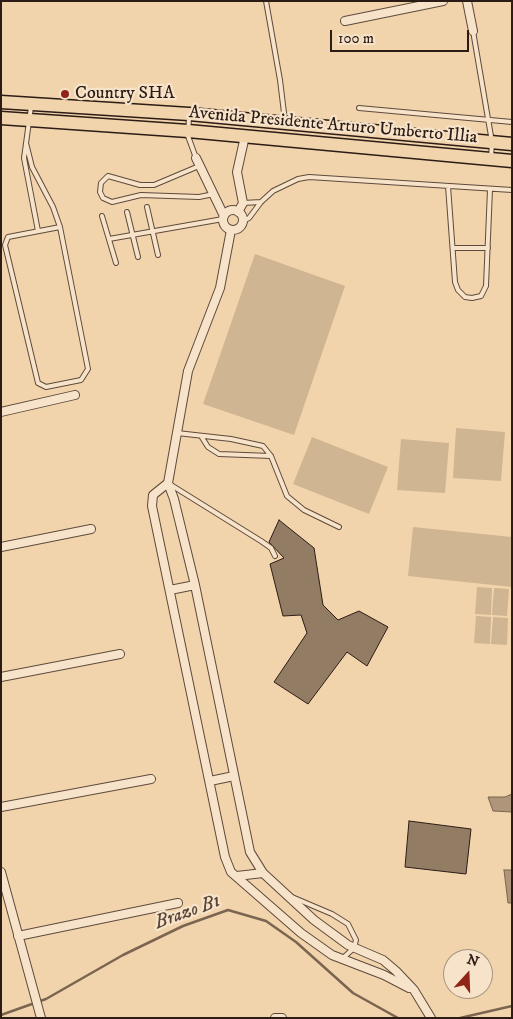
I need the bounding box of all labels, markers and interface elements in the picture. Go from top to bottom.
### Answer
scale bar [333,20,472,52]
text: 100 m [338,29,374,48]
place label: Country SHA [75,83,175,105]
marker: Country SHA [59,88,71,100]
street label: Avenida Presidente Arturo Umberto Illia [188,103,478,149]
water label: Brazo B1 [152,891,224,935]
north arrow [443,949,493,999]
text: N [464,950,481,971]

